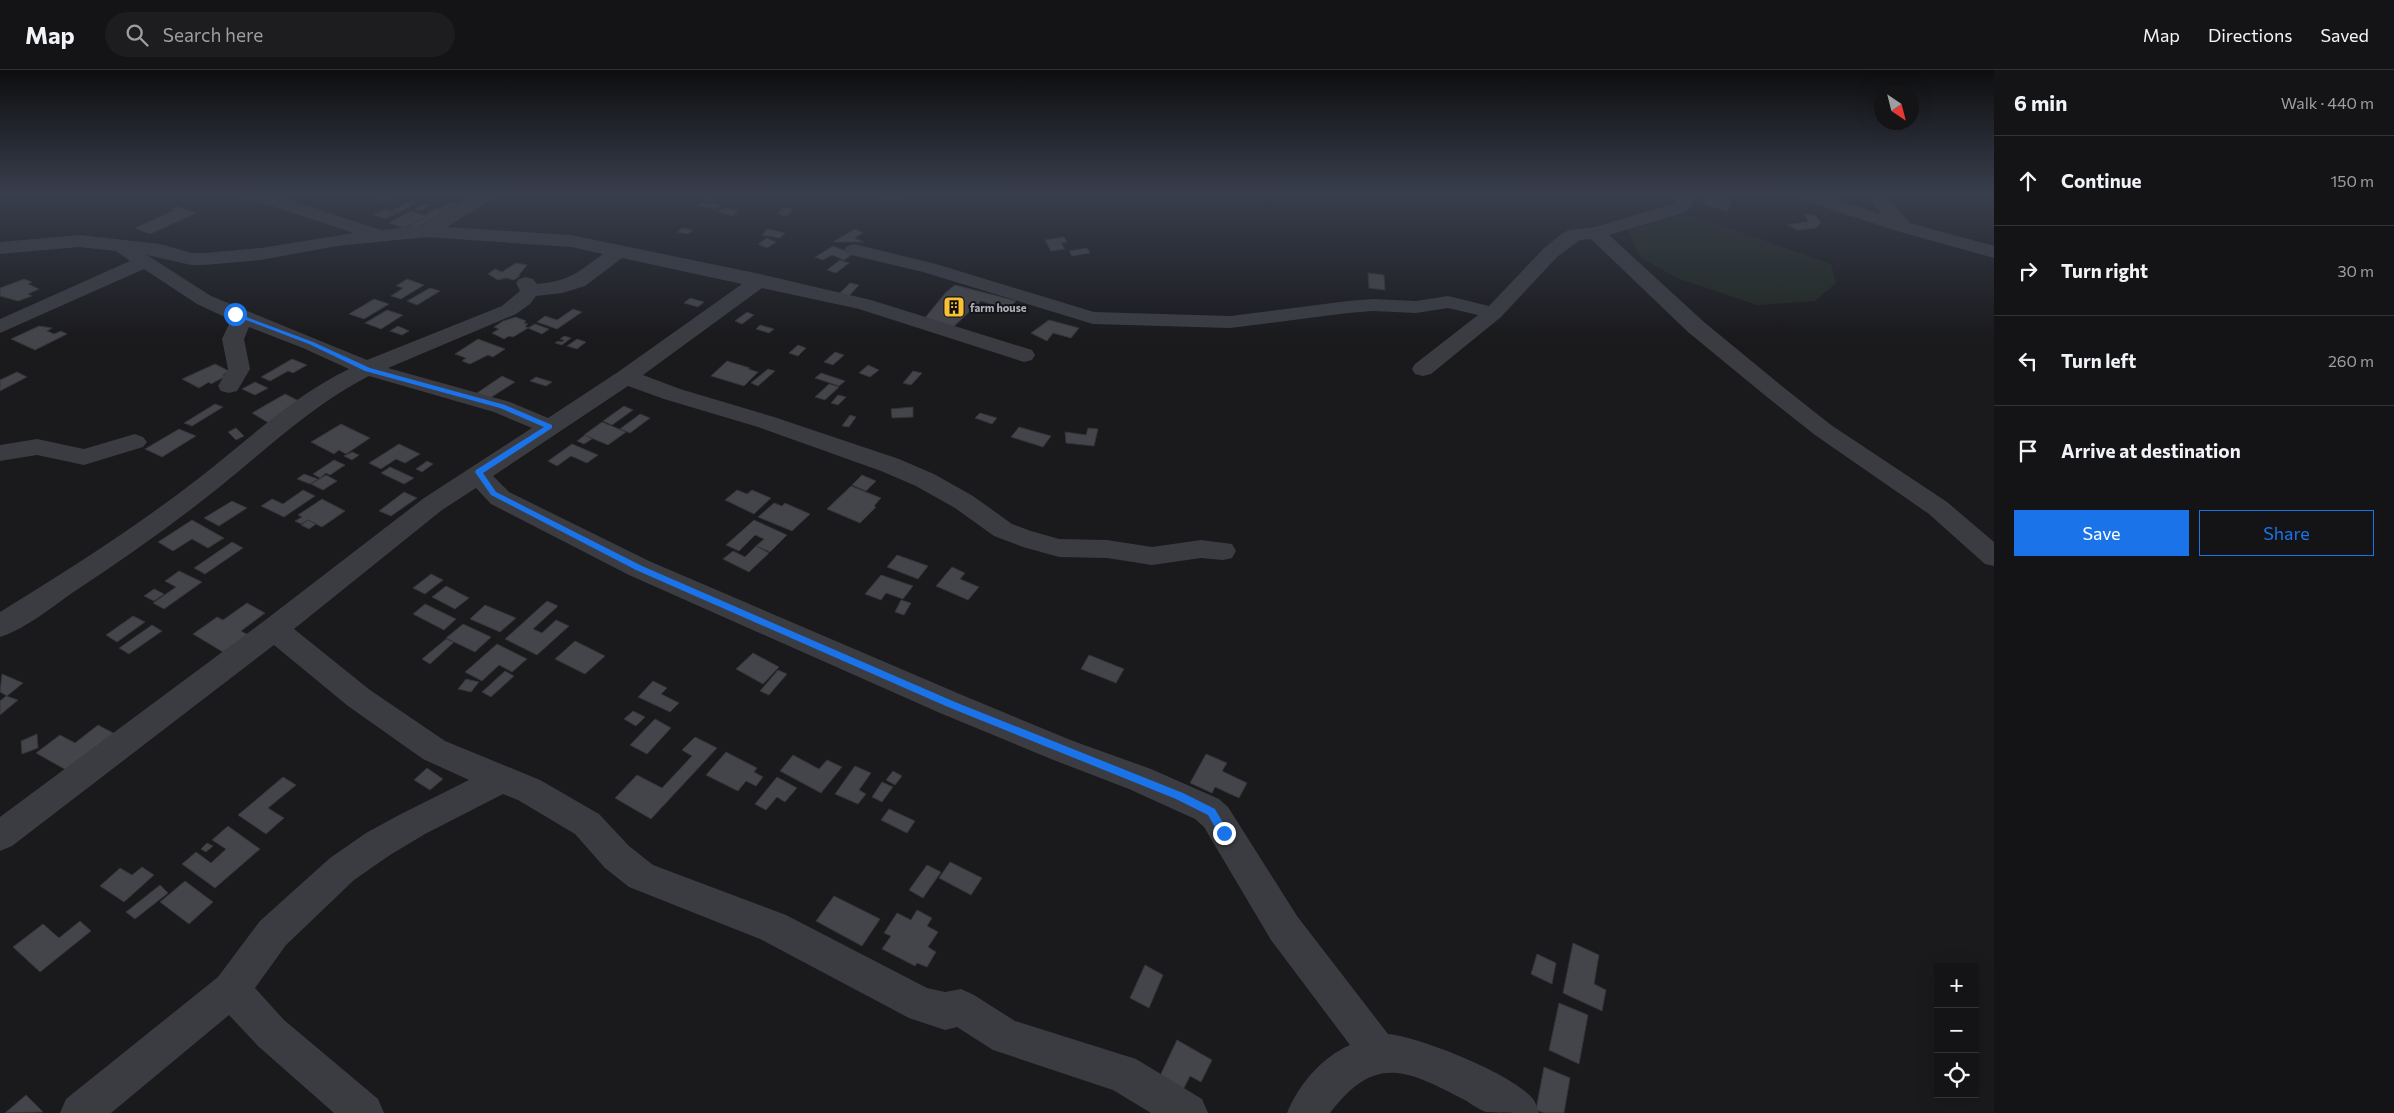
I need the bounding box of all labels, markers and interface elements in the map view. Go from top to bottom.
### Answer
search box [105,12,455,57]
text: Map [25,20,75,49]
icon: search [123,21,151,49]
text: Search here [163,23,263,46]
text: Map [2143,24,2180,46]
text: Directions [2208,24,2292,46]
text: Saved [2320,24,2369,46]
north arrow [1874,85,1919,130]
text: 6 min [2014,90,2067,115]
text: Walk · 440 m [2281,93,2374,112]
icon: ahead [2014,167,2042,195]
text: Continue [2061,169,2141,192]
text: 150 m [2331,171,2374,190]
icon: right [2014,257,2042,285]
text: Turn right [2061,259,2148,282]
text: 30 m [2337,261,2374,280]
building icon: farm house [942,295,966,319]
place label: farm house [970,301,1027,314]
route start [224,303,247,326]
icon: left [2014,347,2042,375]
text: Turn left [2061,349,2136,372]
text: 260 m [2328,351,2374,370]
icon: arrive [2014,437,2042,465]
text: Arrive at destination [2061,439,2241,462]
button: Save [2014,510,2189,556]
button: Share [2199,510,2374,556]
route end [1213,822,1236,845]
map controls [1934,963,1979,1098]
button: + [1934,963,1979,1008]
button: − [1934,1008,1979,1053]
button: locate [1934,1053,1979,1098]

